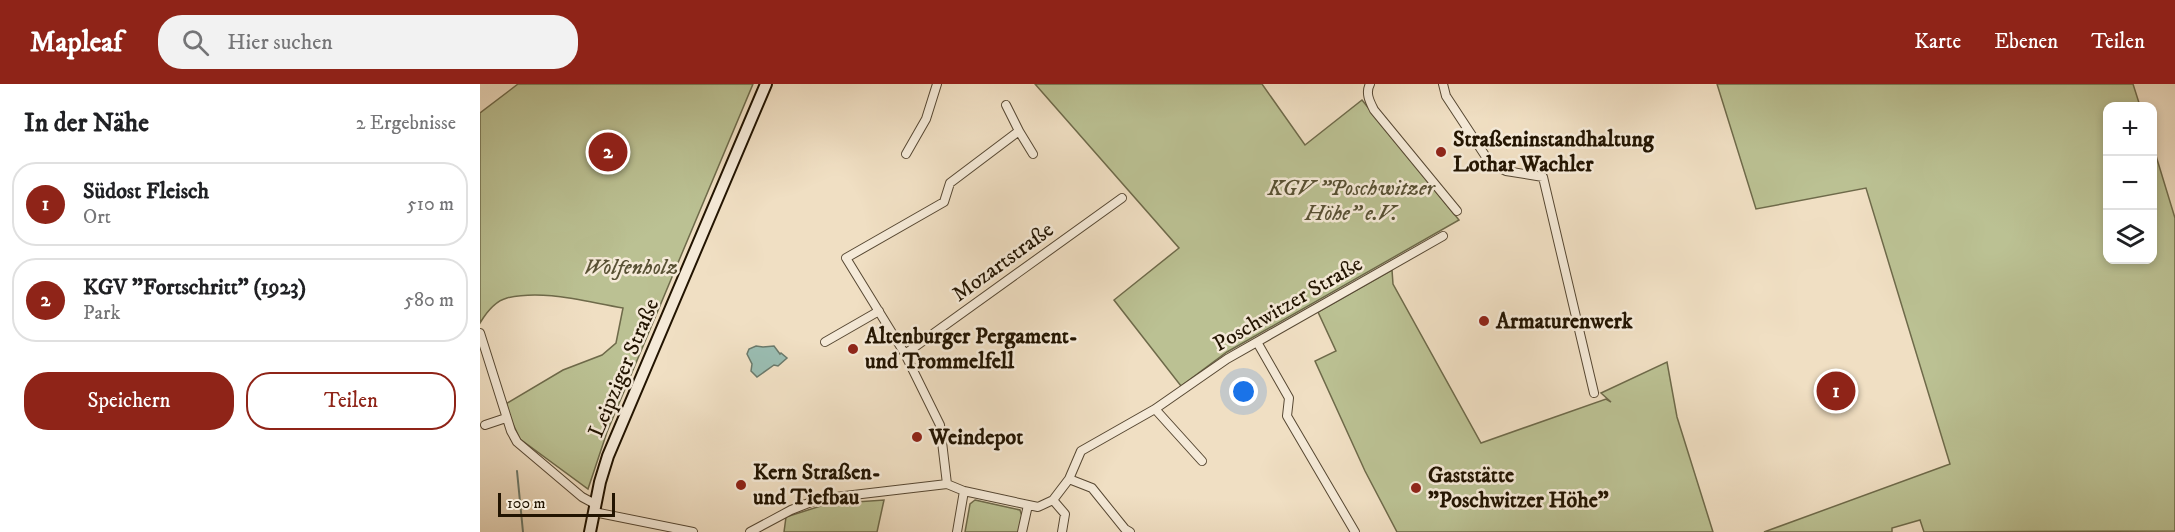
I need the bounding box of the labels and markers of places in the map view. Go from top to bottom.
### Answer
place label: Straßeninstandhaltung Lothar Wachler [1453,126,1655,178]
pin: 2 [588,130,628,174]
marker: Straßeninstandhaltung Lothar Wachler [1434,145,1448,159]
place label: Armaturenwerk [1495,308,1634,335]
marker: Armaturenwerk [1477,314,1491,328]
place label: Altenburger Pergament- und Trommelfell [864,323,1078,375]
marker: Altenburger Pergament- und Trommelfell [846,342,860,356]
pin: 1 [1816,368,1856,414]
place label: Weindepot [928,424,1023,451]
marker: Weindepot [910,430,924,444]
place label: Kern Straßen- und Tiefbau [753,459,881,511]
place label: Gaststätte "Poschwitzer Höhe" [1428,462,1609,514]
marker: Kern Straßen- und Tiefbau [734,478,748,492]
marker: Gaststätte "Poschwitzer Höhe" [1409,481,1423,495]

